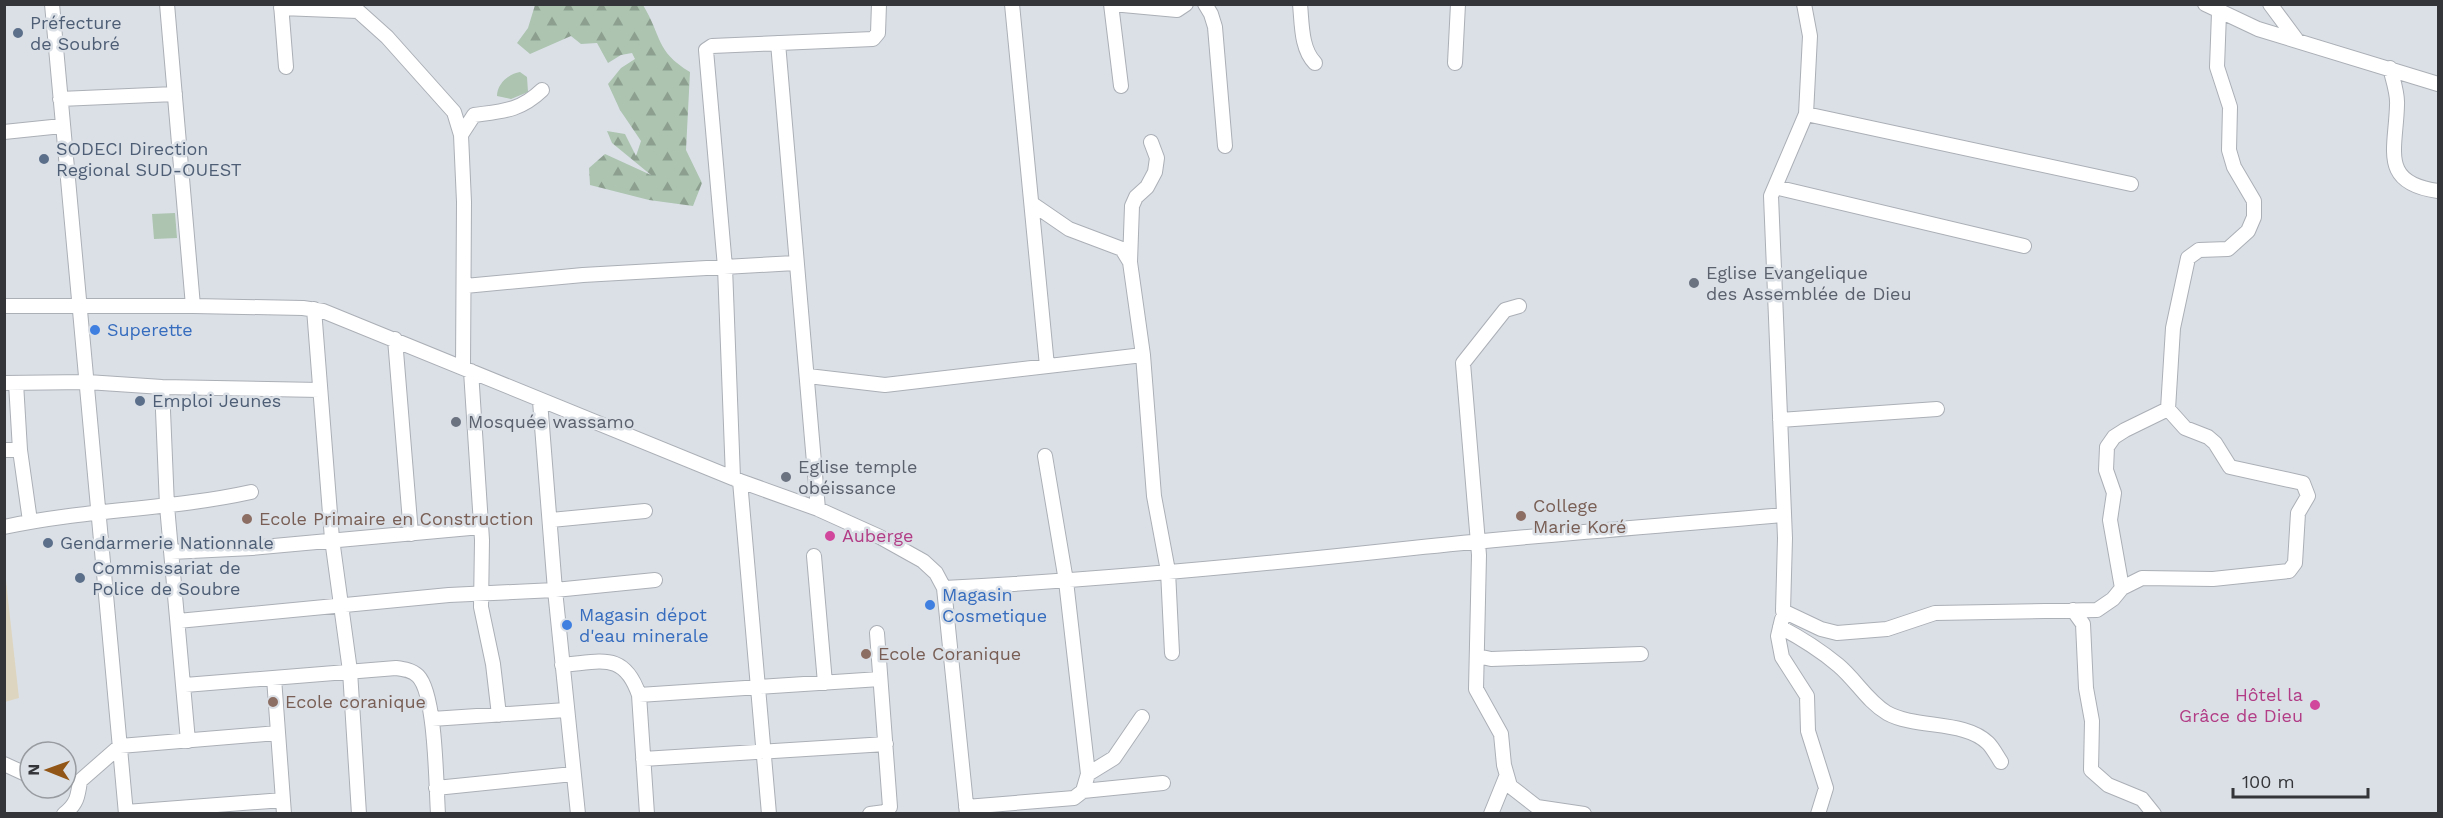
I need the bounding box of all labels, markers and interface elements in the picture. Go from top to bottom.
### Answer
place label: Préfecture de Soubré [30,12,122,54]
marker: Préfecture de Soubré [11,26,25,40]
place label: SODECI Direction Regional SUD-OUEST [56,138,242,180]
marker: SODECI Direction Regional SUD-OUEST [37,152,51,166]
place label: Eglise Evangelique des Assemblée de Dieu [1706,262,1912,304]
marker: Eglise Evangelique des Assemblée de Dieu [1687,276,1701,290]
place label: Superette [107,319,193,340]
marker: Superette [88,323,102,337]
place label: Emploi Jeunes [152,390,281,411]
marker: Emploi Jeunes [133,394,147,408]
place label: Mosquée wassamo [468,411,635,432]
marker: Mosquée wassamo [449,415,463,429]
place label: Eglise temple obéissance [798,456,917,498]
marker: Eglise temple obéissance [779,470,793,484]
place label: College Marie Koré [1533,495,1626,537]
place label: Ecole Primaire en Construction [259,508,534,529]
marker: College Marie Koré [1514,509,1528,523]
marker: Ecole Primaire en Construction [240,512,254,526]
place label: Auberge [842,525,913,546]
marker: Auberge [823,529,837,543]
place label: Gendarmerie Nationnale [60,532,274,553]
marker: Gendarmerie Nationnale [41,536,55,550]
place label: Commissariat de Police de Soubre [92,557,241,599]
marker: Commissariat de Police de Soubre [73,571,87,585]
place label: Magasin Cosmetique [942,584,1047,626]
marker: Magasin Cosmetique [923,598,937,612]
place label: Magasin dépot d'eau minerale [579,604,709,646]
marker: Magasin dépot d'eau minerale [560,618,574,632]
place label: Ecole Coranique [878,643,1021,664]
marker: Ecole Coranique [859,647,873,661]
place label: Hôtel la Grâce de Dieu [2179,684,2303,726]
place label: Ecole coranique [285,691,426,712]
marker: Ecole coranique [266,695,280,709]
marker: Hôtel la Grâce de Dieu [2308,698,2322,712]
north arrow [18,740,78,800]
scale bar [2233,761,2368,799]
text: N [24,764,43,776]
text: 100 m [2242,771,2295,792]

